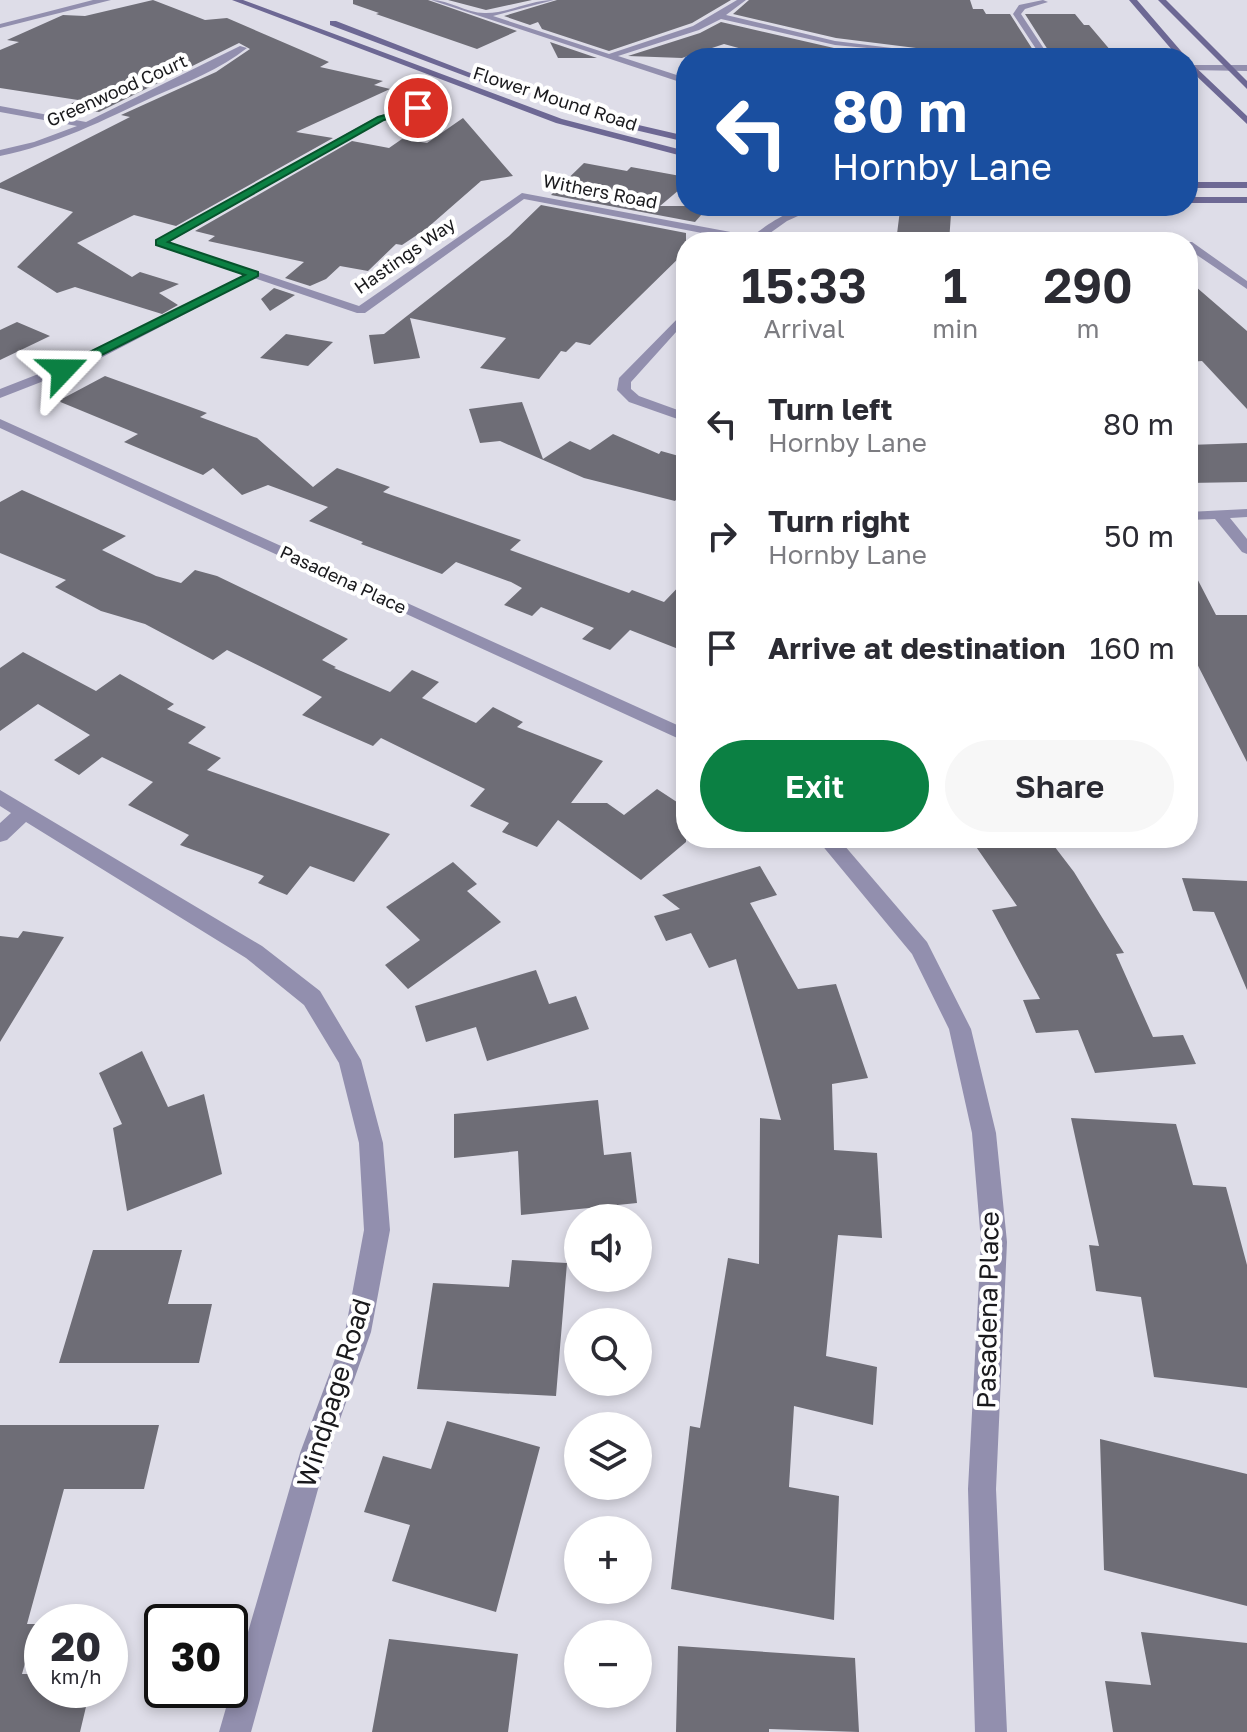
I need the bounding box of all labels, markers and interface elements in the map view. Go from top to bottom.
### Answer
street label: Greenwood Court [43,49,190,131]
street label: Flower Mound Road [471,61,640,135]
pin [384,74,452,142]
text: 80 m [832,77,967,144]
icon: left [700,80,804,184]
icon: arrive [396,86,440,130]
text: Hornby Lane [832,145,1052,188]
street label: Withers Road [541,169,659,213]
street label: Hastings Way [350,212,459,298]
text: 15:33 [741,256,867,314]
text: 1 [943,256,967,314]
text: 290 [1043,256,1133,314]
text: Arrival [763,313,845,344]
text: min [932,313,978,344]
text: m [1077,313,1100,344]
position arrow [21,328,105,412]
text: Turn left [768,391,893,427]
icon: left [700,402,744,446]
text: 80 m [1103,406,1174,442]
text: Hornby Lane [768,427,927,458]
text: Turn right [768,503,910,539]
icon: right [700,514,744,558]
text: 50 m [1104,518,1174,554]
text: Hornby Lane [768,539,927,570]
street label: Pasadena Place [277,540,410,618]
icon: arrive [700,626,744,670]
text: Arrive at destination [768,630,1065,666]
text: 160 m [1089,630,1175,666]
button: Exit [700,740,929,832]
button: Share [945,740,1174,832]
map controls [564,1204,652,1708]
button: sound [564,1204,652,1292]
street label: Pasadena Place [970,1211,1005,1409]
street label: Windpage Road [290,1295,377,1491]
button: search [564,1308,652,1396]
button: layers [564,1412,652,1500]
button: + [564,1516,652,1604]
speed limit sign: 30 [144,1604,248,1708]
button: − [564,1620,652,1708]
text: 20 [51,1622,101,1670]
text: km/h [51,1664,101,1688]

